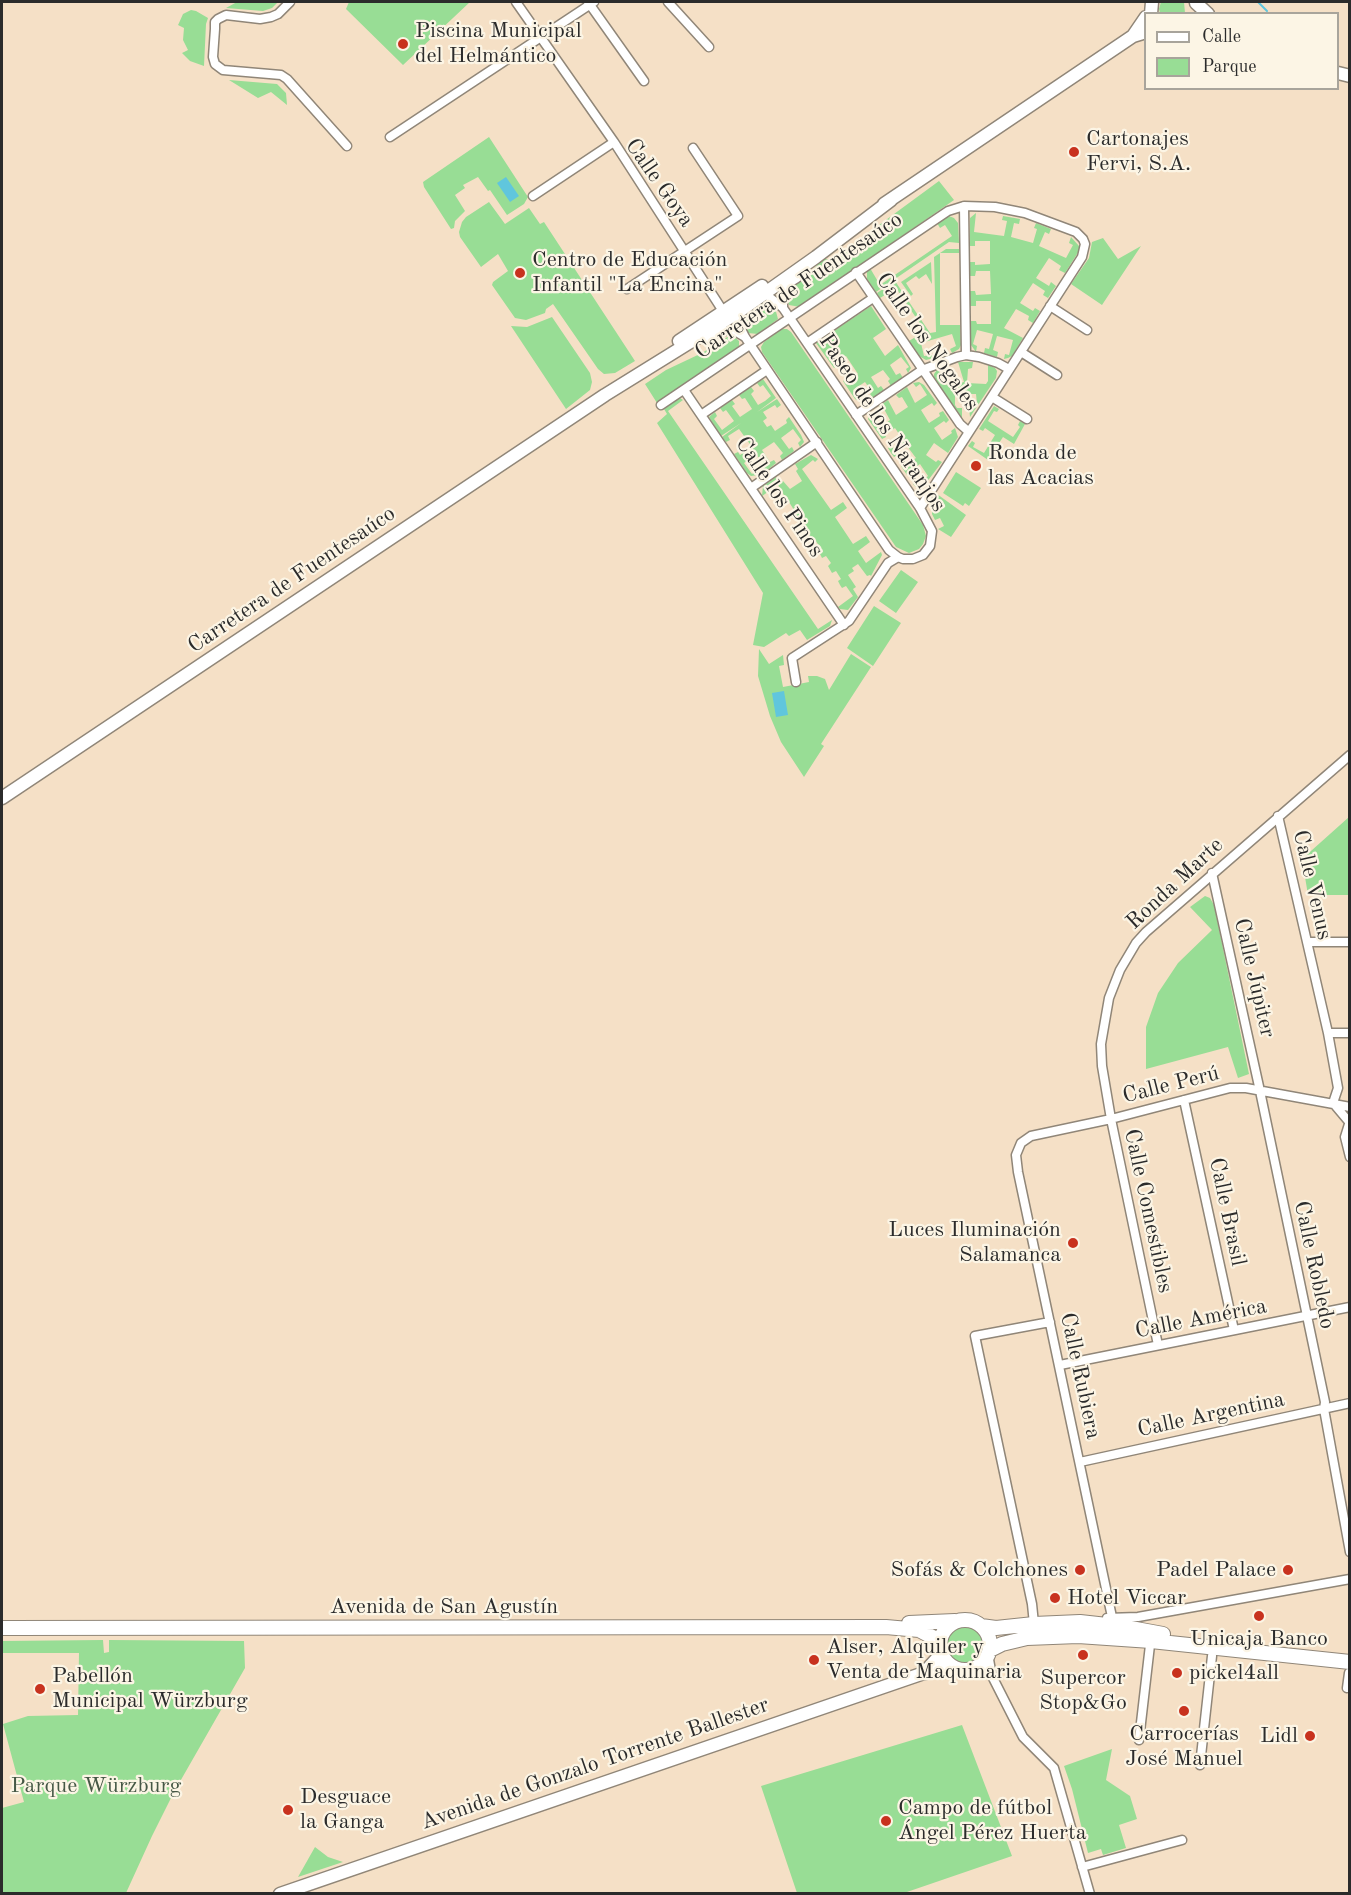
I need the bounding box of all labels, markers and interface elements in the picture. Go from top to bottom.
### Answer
legend [1144,12,1339,90]
place label: Piscina Municipal del Helmántico [415,18,582,70]
text: Calle [1202,28,1241,46]
marker: Piscina Municipal del Helmántico [396,37,410,51]
text: Parque [1202,58,1257,76]
place label: Cartonajes Fervi, S.A. [1086,126,1191,178]
street label: Calle Goya [619,134,699,232]
marker: Cartonajes Fervi, S.A. [1067,145,1081,159]
street label: Carretera de Fuentesaúco [690,207,908,365]
place label: Centro de Educación Infantil "La Encina" [532,247,727,298]
marker: Centro de Educación Infantil "La Encina" [513,266,527,280]
street label: Calle los Nogales [870,268,984,416]
street label: Paseo de los Naranjos [813,329,951,517]
street label: Calle los Pinos [729,432,829,562]
place label: Ronda de las Acacias [988,440,1094,492]
marker: Ronda de las Acacias [969,459,983,473]
street label: Carretera de Fuentesaúco [183,501,401,659]
street label: Calle Venus [1287,827,1337,943]
street label: Ronda Marte [1121,832,1229,936]
street label: Calle Júpiter [1227,916,1281,1040]
street label: Calle Perú [1120,1060,1222,1110]
street label: Calle Comestibles [1118,1127,1178,1295]
street label: Calle Brasil [1203,1155,1251,1269]
street label: Calle Robledo [1288,1199,1340,1331]
place label: Luces Iluminación Salamanca [888,1217,1061,1268]
marker: Luces Iluminación Salamanca [1066,1236,1080,1250]
street label: Calle América [1133,1293,1269,1345]
street label: Calle Rubiera [1054,1310,1106,1442]
street label: Calle Argentina [1135,1387,1287,1443]
place label: Sofás & Colchones [891,1557,1068,1583]
place label: Padel Palace [1156,1557,1276,1583]
marker: Sofás & Colchones [1073,1563,1087,1577]
marker: Padel Palace [1281,1563,1295,1577]
place label: Hotel Viccar [1067,1585,1186,1611]
marker: Hotel Viccar [1048,1591,1062,1605]
street label: Avenida de San Agustín [330,1594,558,1620]
marker: Unicaja Banco [1252,1609,1266,1623]
place label: Unicaja Banco [1190,1626,1328,1652]
place label: Alser, Alquiler y Venta de Maquinaria [826,1634,1022,1686]
marker: Supercor Stop&Go [1076,1648,1090,1662]
marker: Alser, Alquiler y Venta de Maquinaria [807,1653,821,1667]
place label: pickel4all [1189,1660,1279,1686]
place label: Pabellón Municipal Würzburg [52,1663,248,1714]
place label: Supercor Stop&Go [1039,1665,1127,1717]
marker: pickel4all [1170,1666,1184,1680]
marker: Pabellón Municipal Würzburg [33,1682,47,1696]
street label: Avenida de Gonzalo Torrente Ballester [418,1692,772,1836]
marker: Carrocerías José Manuel [1177,1704,1191,1718]
place label: Carrocerías José Manuel [1125,1721,1243,1772]
place label: Lidl [1260,1723,1298,1749]
marker: Lidl [1303,1729,1317,1743]
park label: Parque Würzburg [11,1773,181,1799]
place label: Desguace la Ganga [300,1784,391,1836]
place label: Campo de fútbol Ángel Pérez Huerta [898,1795,1086,1846]
marker: Desguace la Ganga [281,1803,295,1817]
marker: Campo de fútbol Ángel Pérez Huerta [879,1814,893,1828]

